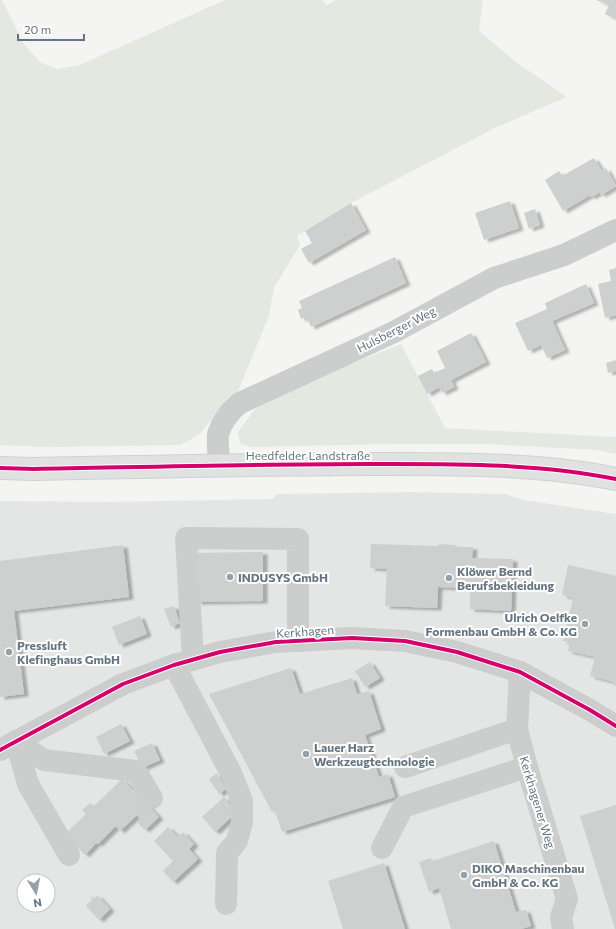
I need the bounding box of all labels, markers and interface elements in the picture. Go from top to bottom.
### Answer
scale bar [18,16,84,42]
text: 20 m [24,22,51,36]
street label: Hulsberger Weg [354,303,438,355]
street label: Heedfelder Landstraße [246,448,370,462]
place label: Klöwer Bernd Berufsbekleidung [457,564,555,592]
place label: INDUSYS GmbH [238,570,328,584]
marker: INDUSYS GmbH [225,572,235,582]
marker: Klöwer Bernd Berufsbekleidung [444,573,454,583]
place label: Ulrich Oelfke Formenbau GmbH & Co. KG [425,610,577,638]
marker: Ulrich Oelfke Formenbau GmbH & Co. KG [580,619,590,629]
street label: Kerkhagen [276,622,334,640]
place label: Pressluft Klefinghaus GmbH [17,638,120,666]
marker: Pressluft Klefinghaus GmbH [4,647,14,657]
place label: Lauer Harz Werkzeugtechnologie [314,740,435,768]
marker: Lauer Harz Werkzeugtechnologie [301,749,311,759]
street label: Kerkhagener Weg [517,754,559,850]
place label: DIKO Maschinenbau GmbH & Co. KG [472,861,585,889]
marker: DIKO Maschinenbau GmbH & Co. KG [459,870,469,880]
north arrow [16,873,56,913]
text: N [33,896,43,910]

